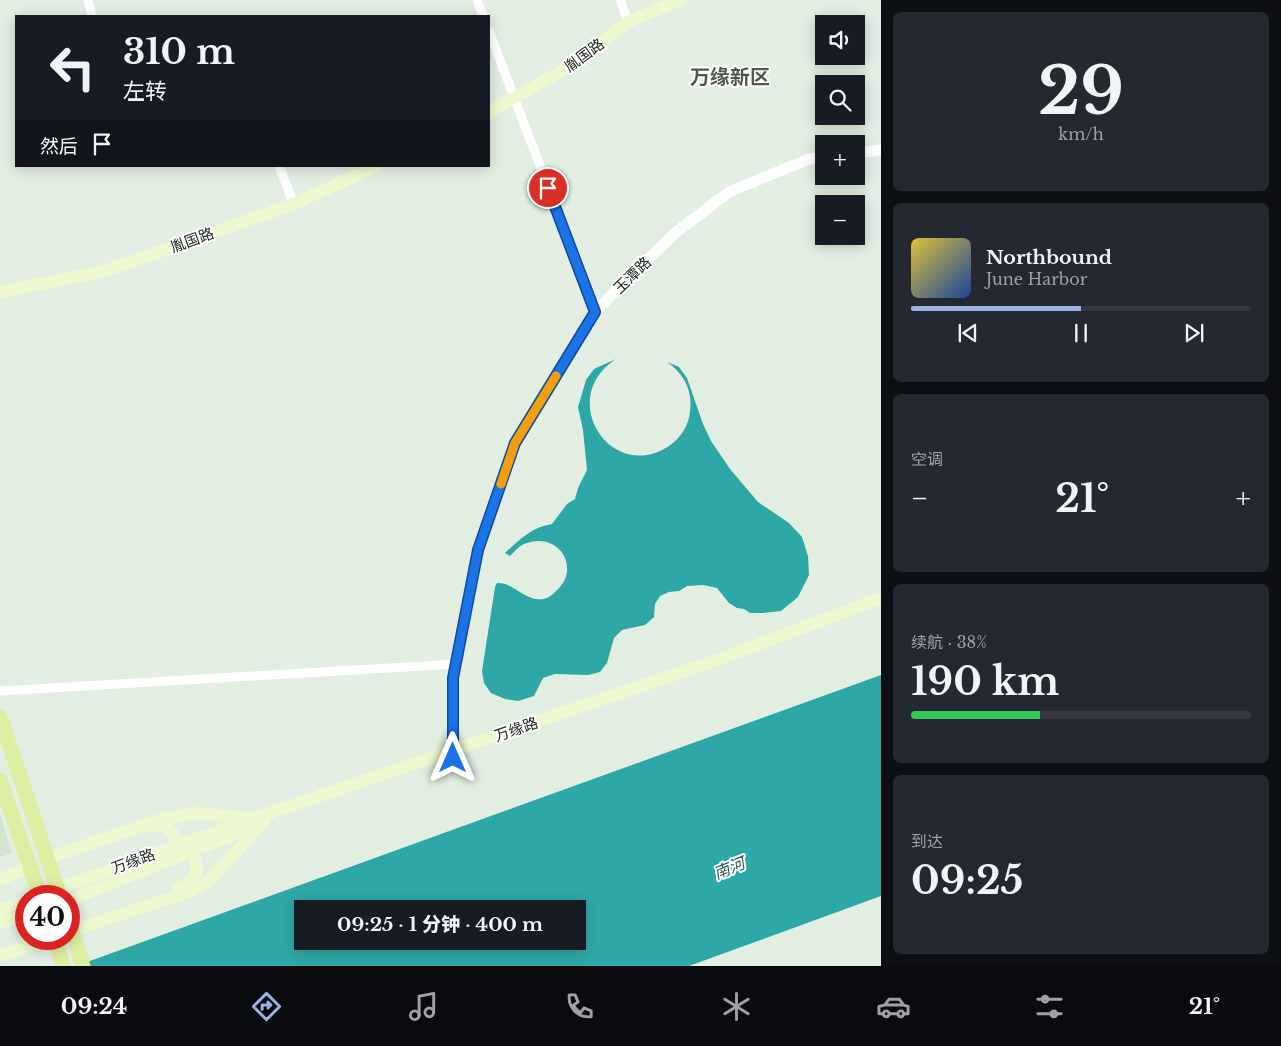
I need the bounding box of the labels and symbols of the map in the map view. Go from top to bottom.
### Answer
street label: 胤国路 [560,34,608,76]
district label: 万缘新区 [690,65,770,89]
pin [527,167,569,209]
street label: 胤国路 [168,223,216,257]
street label: 玉潭路 [609,253,655,297]
street label: 万缘路 [492,713,540,745]
position arrow [426,731,478,783]
street label: 万缘路 [109,844,157,878]
water label: 南河 [710,852,750,883]
speed limit sign: 40 [15,885,80,950]

